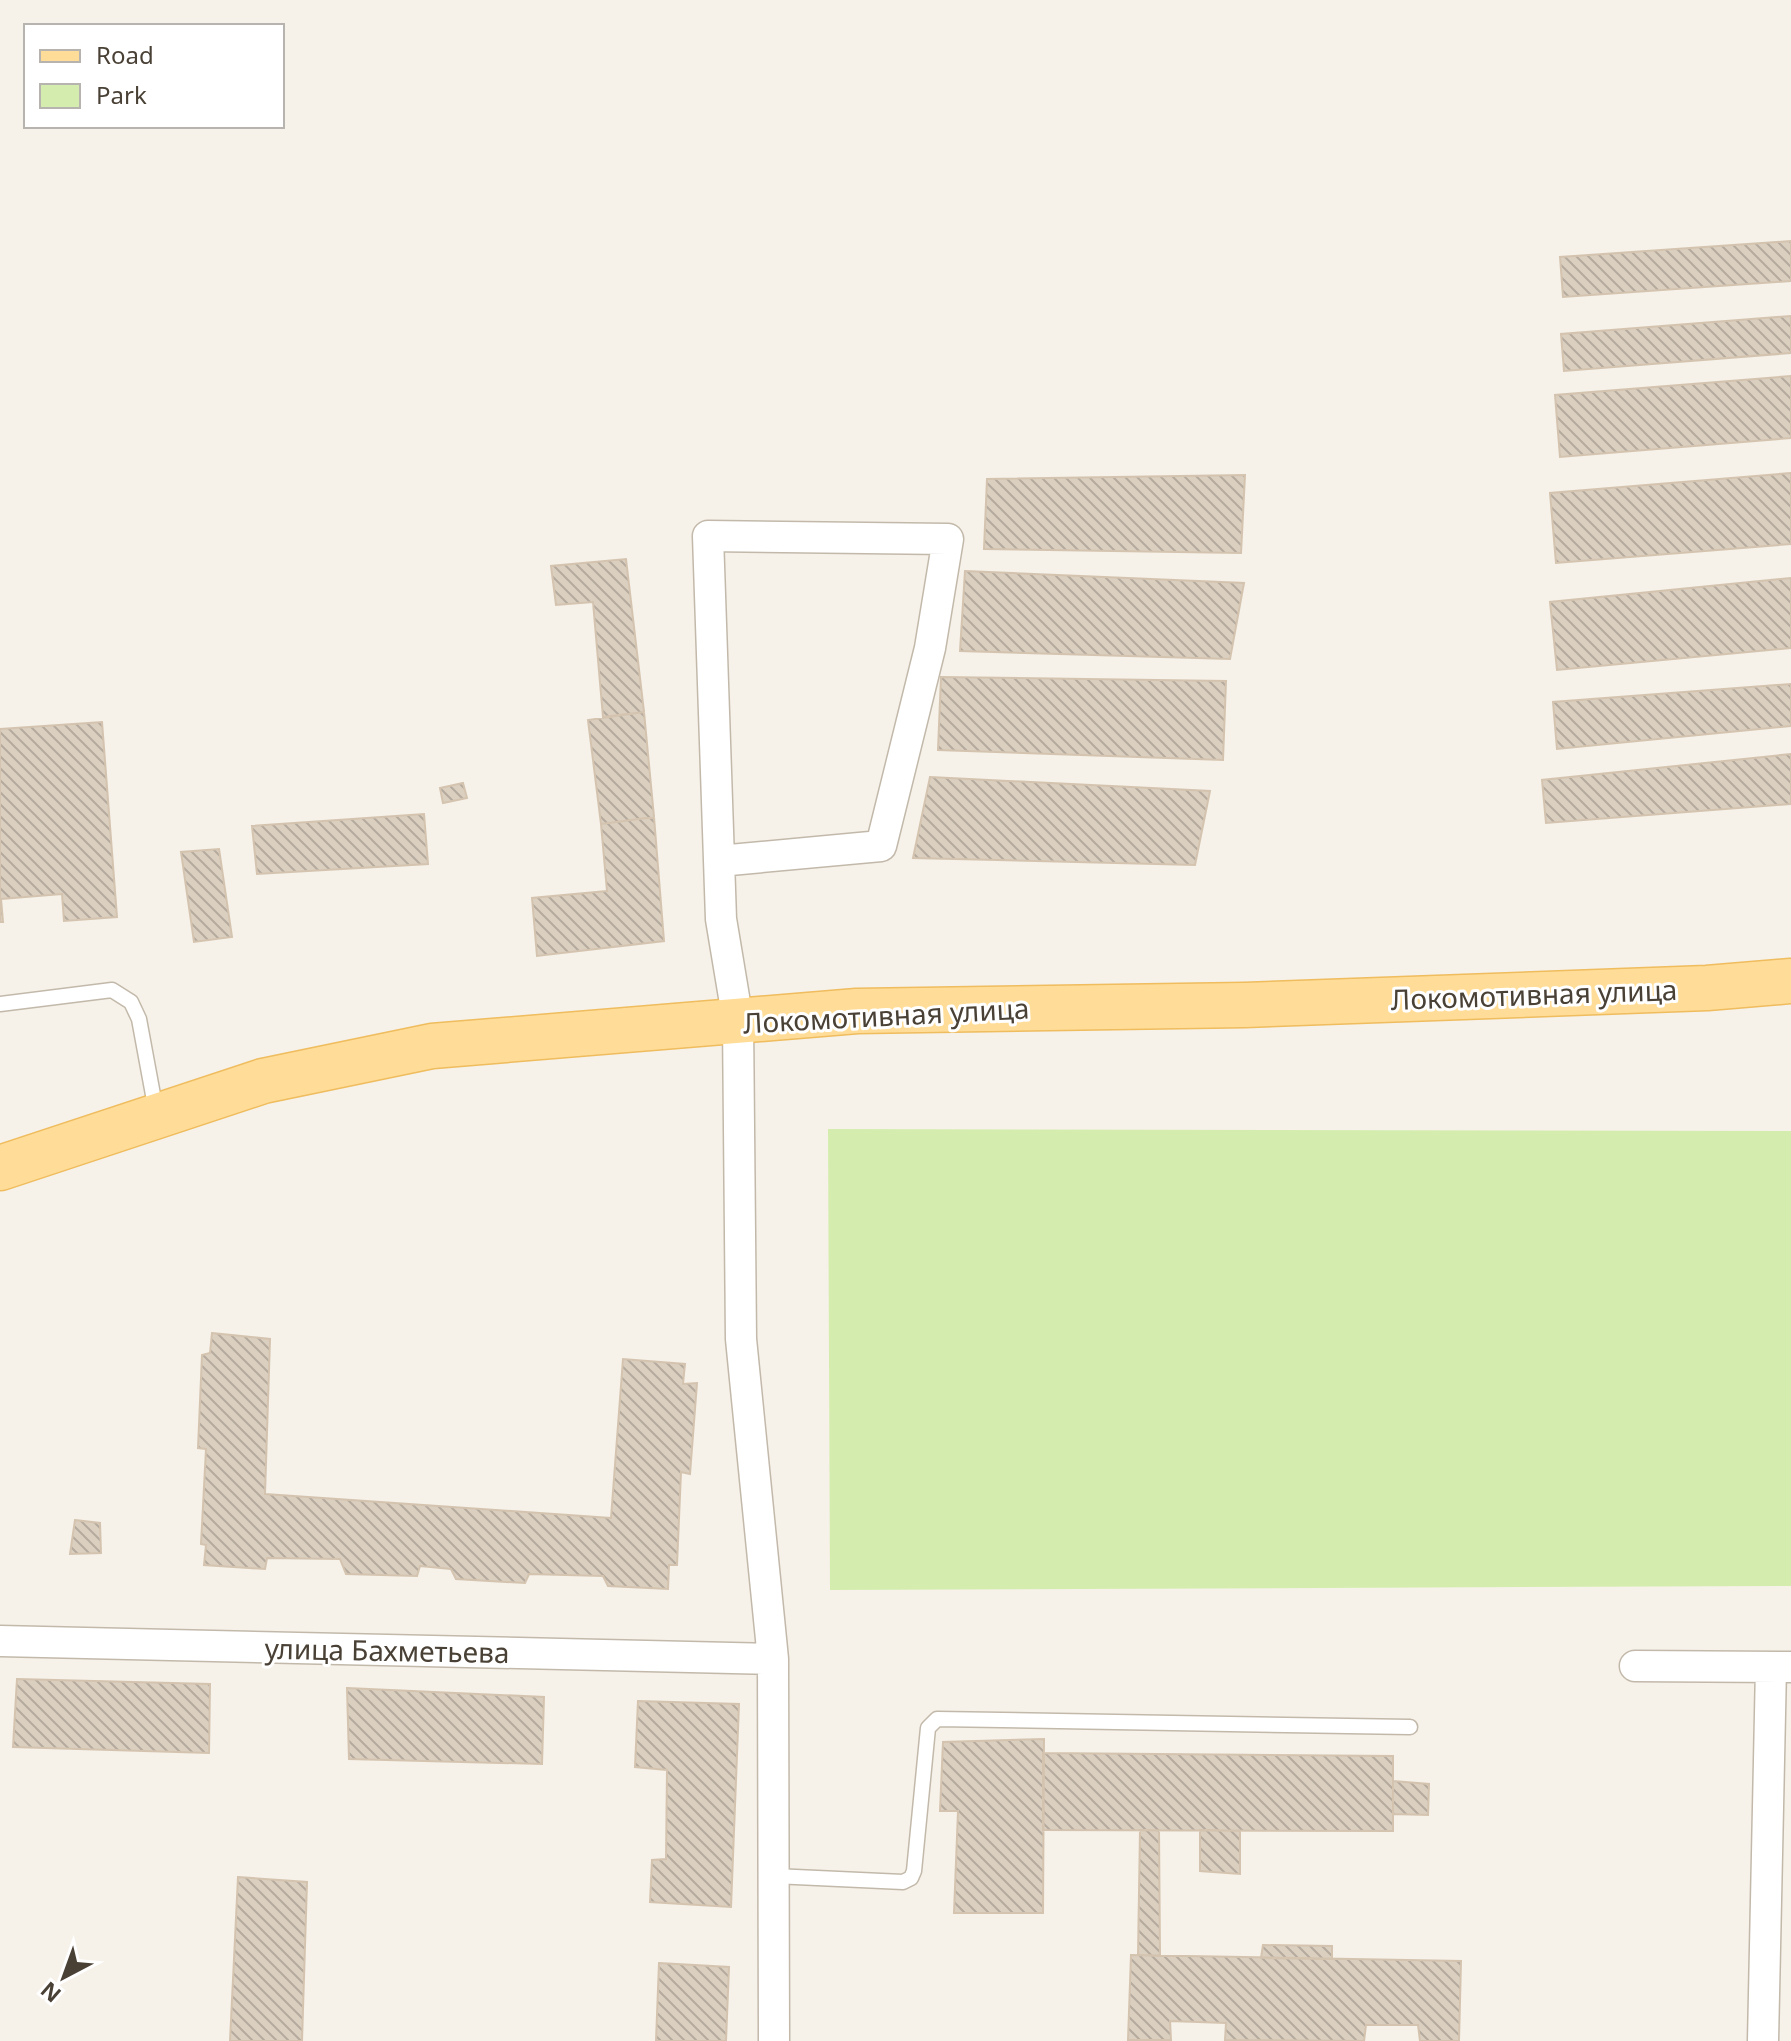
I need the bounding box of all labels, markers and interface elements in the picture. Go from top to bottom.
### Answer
legend [24,24,284,128]
text: Road [96,38,154,71]
text: Park [96,78,147,111]
street label: Локомотивная улица [1390,970,1678,1018]
street label: Локомотивная улица [742,989,1030,1041]
street label: улица Бахметьева [264,1629,510,1671]
north arrow [24,1937,104,2017]
text: N [34,1976,67,2010]

